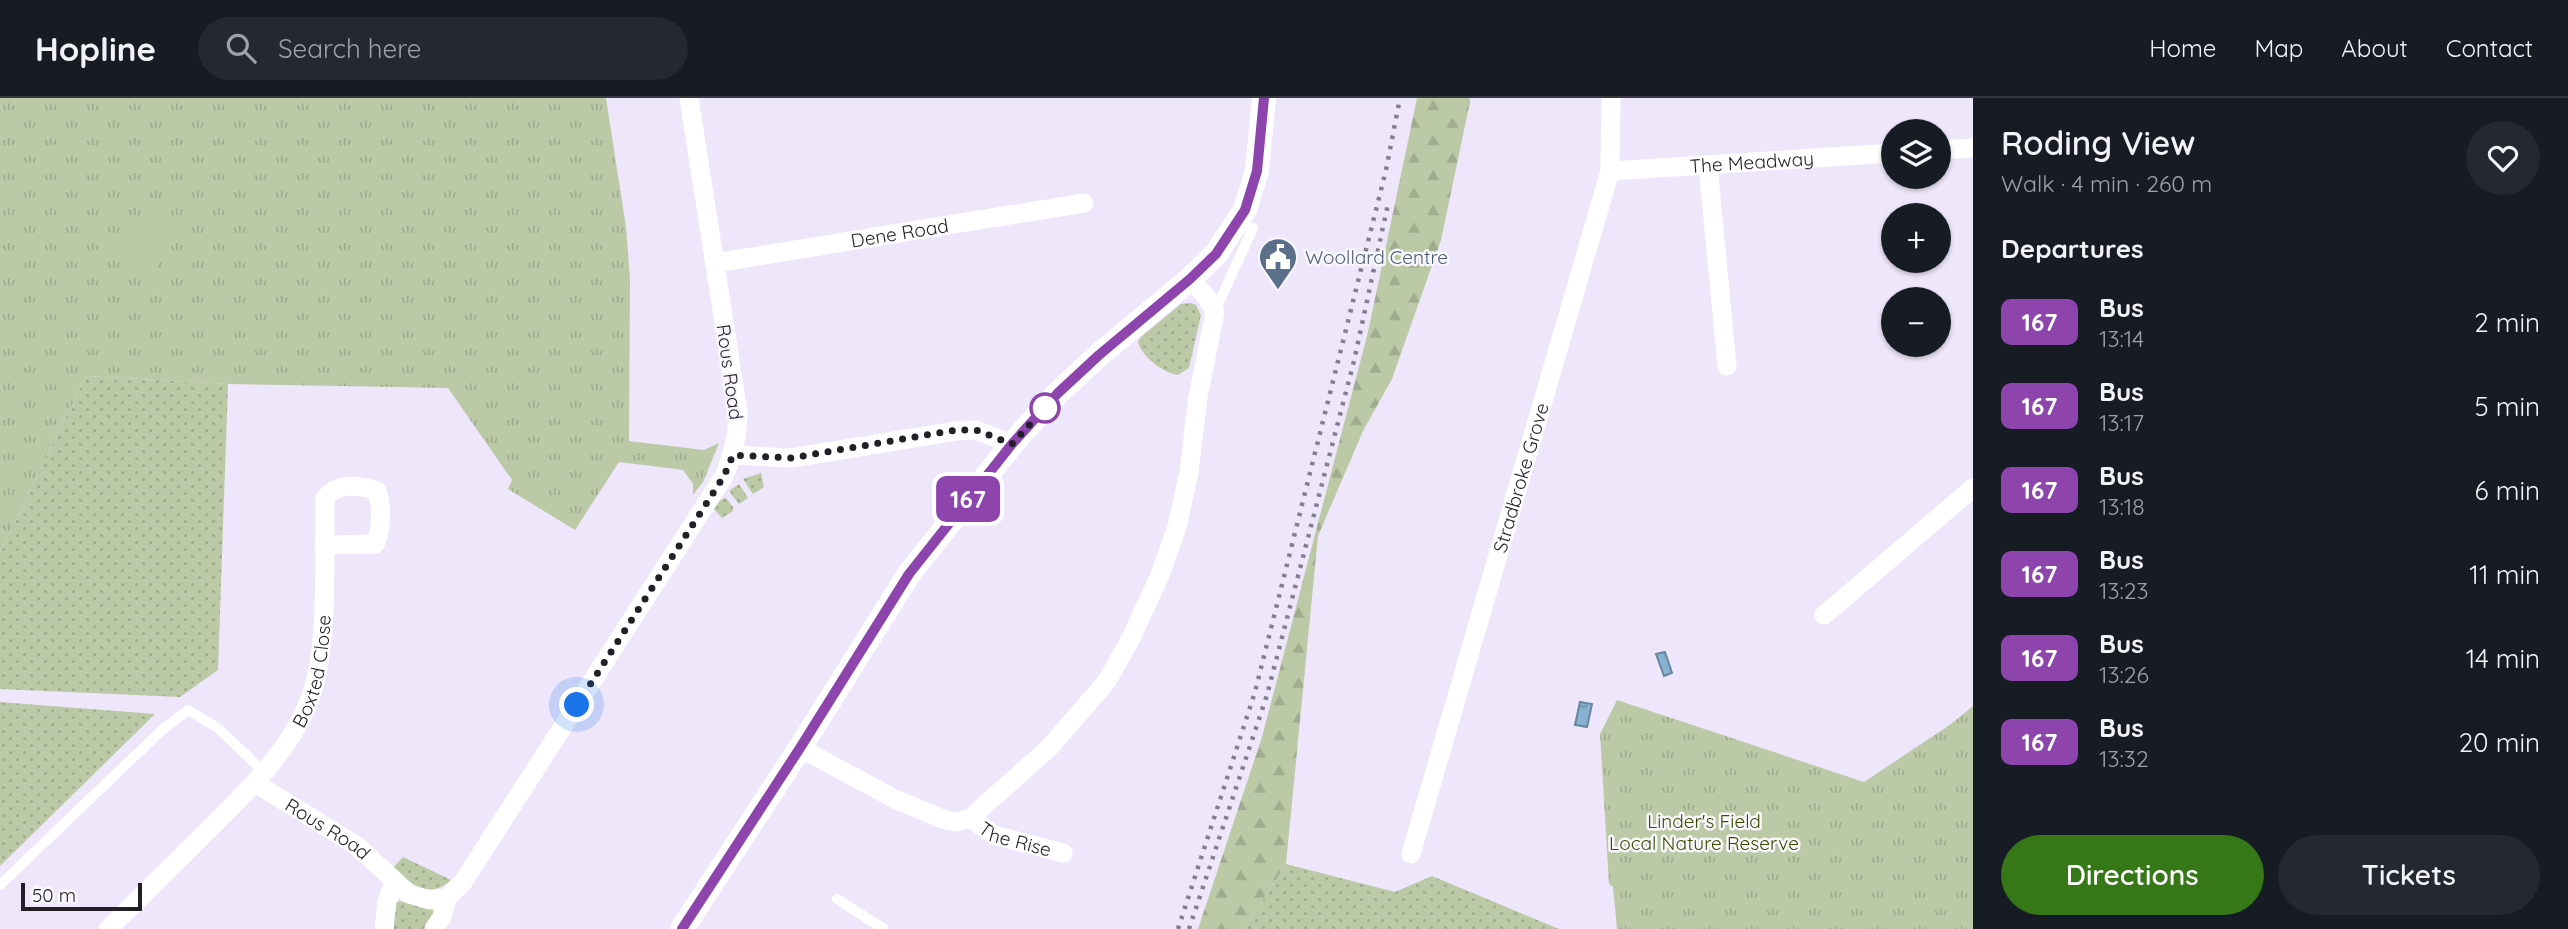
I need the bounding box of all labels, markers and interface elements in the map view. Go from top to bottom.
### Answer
search box [198,17,688,80]
text: Hopline [35,28,156,69]
icon: search [222,29,260,67]
text: Search here [278,32,421,65]
text: Home [2149,33,2216,63]
text: Map [2254,33,2303,63]
text: About [2341,33,2408,63]
text: Contact [2446,33,2533,63]
map controls [1881,119,1951,357]
button: layers [1881,119,1951,189]
button: heart [2466,121,2540,195]
text: Roding View [2001,122,2195,163]
street label: The Meadway [1689,146,1815,178]
text: Walk · 4 min · 260 m [2001,169,2212,198]
button: + [1881,203,1951,273]
street label: Dene Road [849,213,950,253]
text: Departures [2001,232,2144,265]
public building icon: Woollard Centre [1257,236,1299,291]
place label: Woollard Centre [1305,245,1448,269]
button: − [1881,287,1951,357]
text: Bus [2099,291,2144,324]
text: 2 min [2474,306,2540,339]
text: 167 [2022,307,2057,337]
street label: Rous Road [711,323,749,421]
text: 13:14 [2099,324,2144,353]
text: Bus [2099,375,2144,408]
text: 5 min [2474,390,2540,423]
text: 167 [2022,391,2057,421]
unlabelled marker [1030,393,1060,423]
street label: Stradbroke Grove [1487,400,1554,555]
text: 13:17 [2099,408,2144,437]
text: Bus [2099,459,2144,492]
text: 6 min [2475,474,2540,507]
text: 167 [2022,475,2057,505]
line badge: 167 [928,476,1008,522]
text: 167 [950,484,986,514]
text: 13:18 [2099,492,2145,521]
text: Bus [2099,543,2144,576]
text: 11 min [2469,558,2540,591]
text: 167 [2022,559,2057,589]
text: 13:23 [2099,576,2149,605]
street label: Boxted Close [287,614,336,731]
text: Bus [2099,627,2144,660]
text: 14 min [2466,642,2540,675]
text: 167 [2022,643,2057,673]
text: 13:26 [2099,660,2149,689]
your location [559,687,594,722]
text: Bus [2099,711,2144,744]
text: 20 min [2459,726,2540,759]
text: 167 [2022,727,2057,757]
text: 13:32 [2099,744,2149,773]
street label: Rous Road [281,793,376,864]
park label: Linder's Field Local Nature Reserve [1609,809,1799,855]
street label: The Rise [974,816,1054,861]
button: Directions [2001,835,2264,915]
button: Tickets [2278,835,2540,915]
scale bar [21,880,142,912]
text: 50 m [32,883,76,907]

